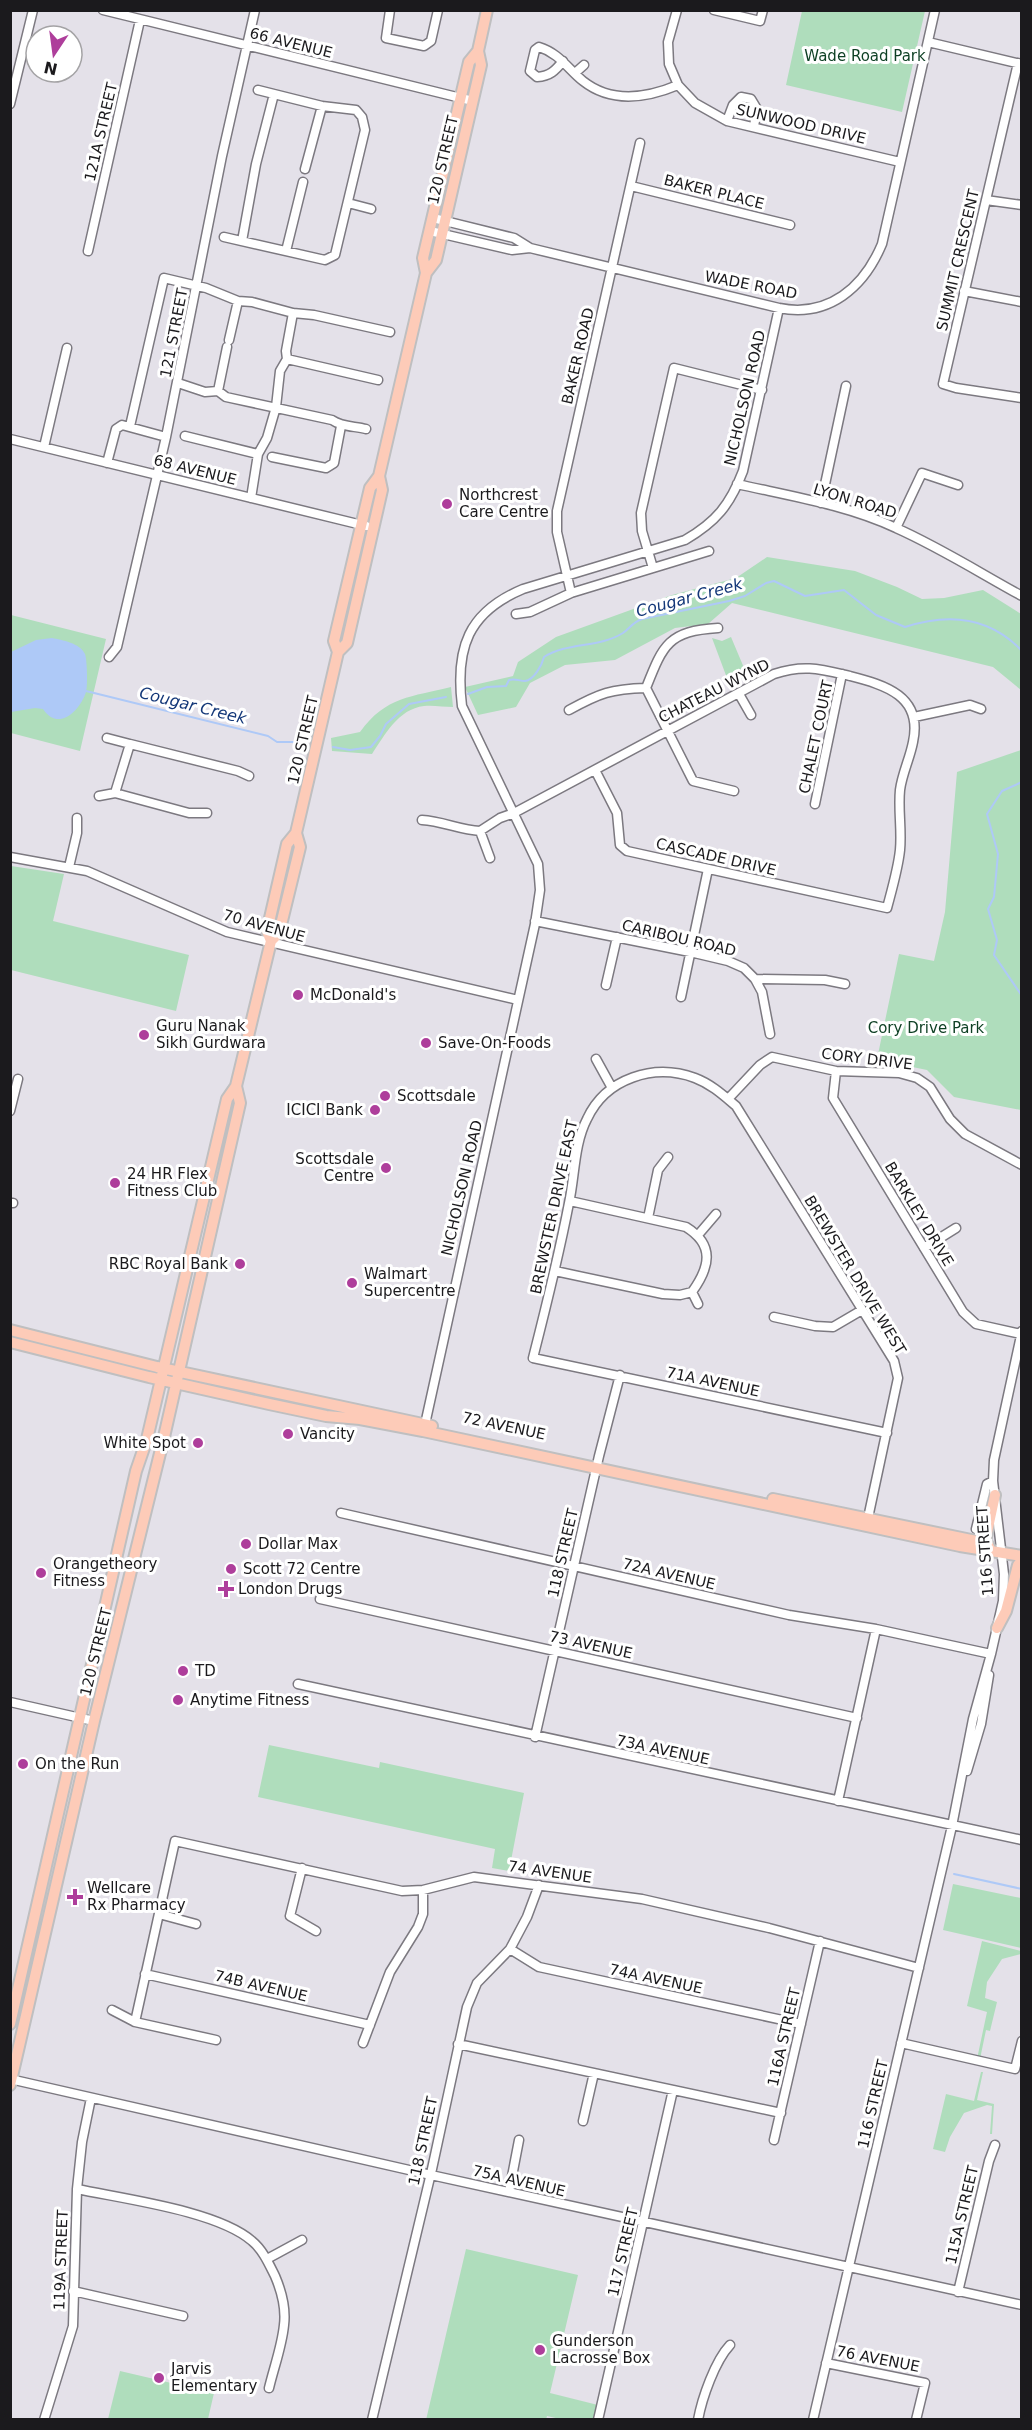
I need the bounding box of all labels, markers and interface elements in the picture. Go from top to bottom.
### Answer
north arrow [24,24,84,84]
street label: 66 AVENUE [248,24,334,62]
park label: Wade Road Park [804,47,926,65]
text: N [42,57,59,79]
street label: 121A STREET [81,80,121,183]
street label: SUNWOOD DRIVE [734,100,868,148]
street label: 120 STREET [424,113,462,206]
street label: BAKER PLACE [662,171,766,213]
street label: SUMMIT CRESCENT [933,187,983,333]
street label: WADE ROAD [703,267,799,303]
street label: 121 STREET [157,286,192,379]
street label: BAKER ROAD [558,306,598,406]
street label: NICHOLSON ROAD [721,328,769,468]
street label: 68 AVENUE [152,451,238,489]
street label: LYON ROAD [811,480,899,522]
place label: Northcrest Care Centre [459,486,549,521]
marker: Northcrest Care Centre [440,497,454,511]
water label: Cougar Creek [634,574,745,621]
street label: CHATEAU WYND [655,655,773,727]
street label: CHALET COURT [795,678,837,795]
water label: Cougar Creek [137,683,249,728]
street label: 120 STREET [284,693,322,786]
street label: CASCADE DRIVE [654,834,778,880]
street label: 70 AVENUE [221,906,307,946]
street label: CARIBOU ROAD [620,916,738,960]
place label: McDonald's [310,986,396,1004]
marker: McDonald's [291,988,305,1002]
place label: Guru Nanak Sikh Gurdwara [156,1017,266,1052]
park label: Cory Drive Park [868,1019,985,1037]
marker: Guru Nanak Sikh Gurdwara [137,1028,151,1042]
place label: Save-On-Foods [438,1034,551,1052]
marker: Save-On-Foods [419,1036,433,1050]
street label: CORY DRIVE [820,1044,914,1074]
place label: Scottsdale [397,1087,476,1105]
marker: Scottsdale [378,1089,392,1103]
place label: ICICI Bank [286,1101,363,1119]
marker: ICICI Bank [368,1103,382,1117]
street label: BREWSTER DRIVE EAST [527,1117,581,1296]
street label: NICHOLSON ROAD [438,1118,486,1258]
place label: Scottsdale Centre [295,1150,374,1185]
street label: BARKLEY DRIVE [881,1158,957,1270]
marker: Scottsdale Centre [379,1161,393,1175]
place label: 24 HR Flex Fitness Club [127,1165,217,1200]
marker: 24 HR Flex Fitness Club [108,1176,122,1190]
street label: BREWSTER DRIVE WEST [800,1192,910,1358]
place label: RBC Royal Bank [109,1255,228,1273]
marker: RBC Royal Bank [233,1257,247,1271]
place label: Walmart Supercentre [364,1265,456,1300]
marker: Walmart Supercentre [345,1276,359,1290]
street label: 71A AVENUE [665,1363,761,1401]
street label: 72 AVENUE [461,1408,547,1444]
place label: Vancity [300,1425,355,1443]
marker: Vancity [281,1427,295,1441]
place label: White Spot [104,1434,186,1452]
marker: White Spot [191,1436,205,1450]
street label: 116 STREET [973,1504,997,1597]
street label: 118 STREET [544,1506,582,1599]
place label: Dollar Max [258,1535,338,1553]
marker: Dollar Max [239,1537,253,1551]
place label: Orangetheory Fitness [53,1555,157,1590]
street label: 72A AVENUE [621,1555,717,1593]
place label: Scott 72 Centre [243,1560,361,1578]
marker: Scott 72 Centre [224,1562,238,1576]
marker: Orangetheory Fitness [34,1566,48,1580]
place label: London Drugs [238,1580,342,1598]
marker: London Drugs [219,1582,233,1596]
street label: 120 STREET [76,1605,116,1698]
street label: 73 AVENUE [548,1627,634,1663]
place label: TD [194,1662,216,1680]
marker: TD [176,1664,190,1678]
place label: Anytime Fitness [190,1691,309,1709]
marker: Anytime Fitness [171,1693,185,1707]
street label: 73A AVENUE [615,1731,711,1769]
place label: On the Run [35,1755,119,1773]
marker: On the Run [16,1757,30,1771]
street label: 74 AVENUE [507,1857,593,1887]
place label: Wellcare Rx Pharmacy [87,1879,186,1914]
marker: Wellcare Rx Pharmacy [68,1890,82,1904]
street label: 74A AVENUE [608,1960,704,1998]
street label: 74B AVENUE [213,1967,309,2005]
street label: 116A STREET [764,1985,804,2088]
street label: 116 STREET [854,2057,892,2150]
street label: 118 STREET [405,2094,441,2187]
street label: 75A AVENUE [471,2162,567,2200]
street label: 115A STREET [942,2163,982,2266]
street label: 117 STREET [604,2205,642,2298]
street label: 119A STREET [50,2208,72,2311]
place label: Gunderson Lacrosse Box [552,2332,650,2367]
street label: 76 AVENUE [835,2342,921,2376]
marker: Gunderson Lacrosse Box [533,2343,547,2357]
place label: Jarvis Elementary [170,2360,257,2395]
marker: Jarvis Elementary [152,2371,166,2385]

